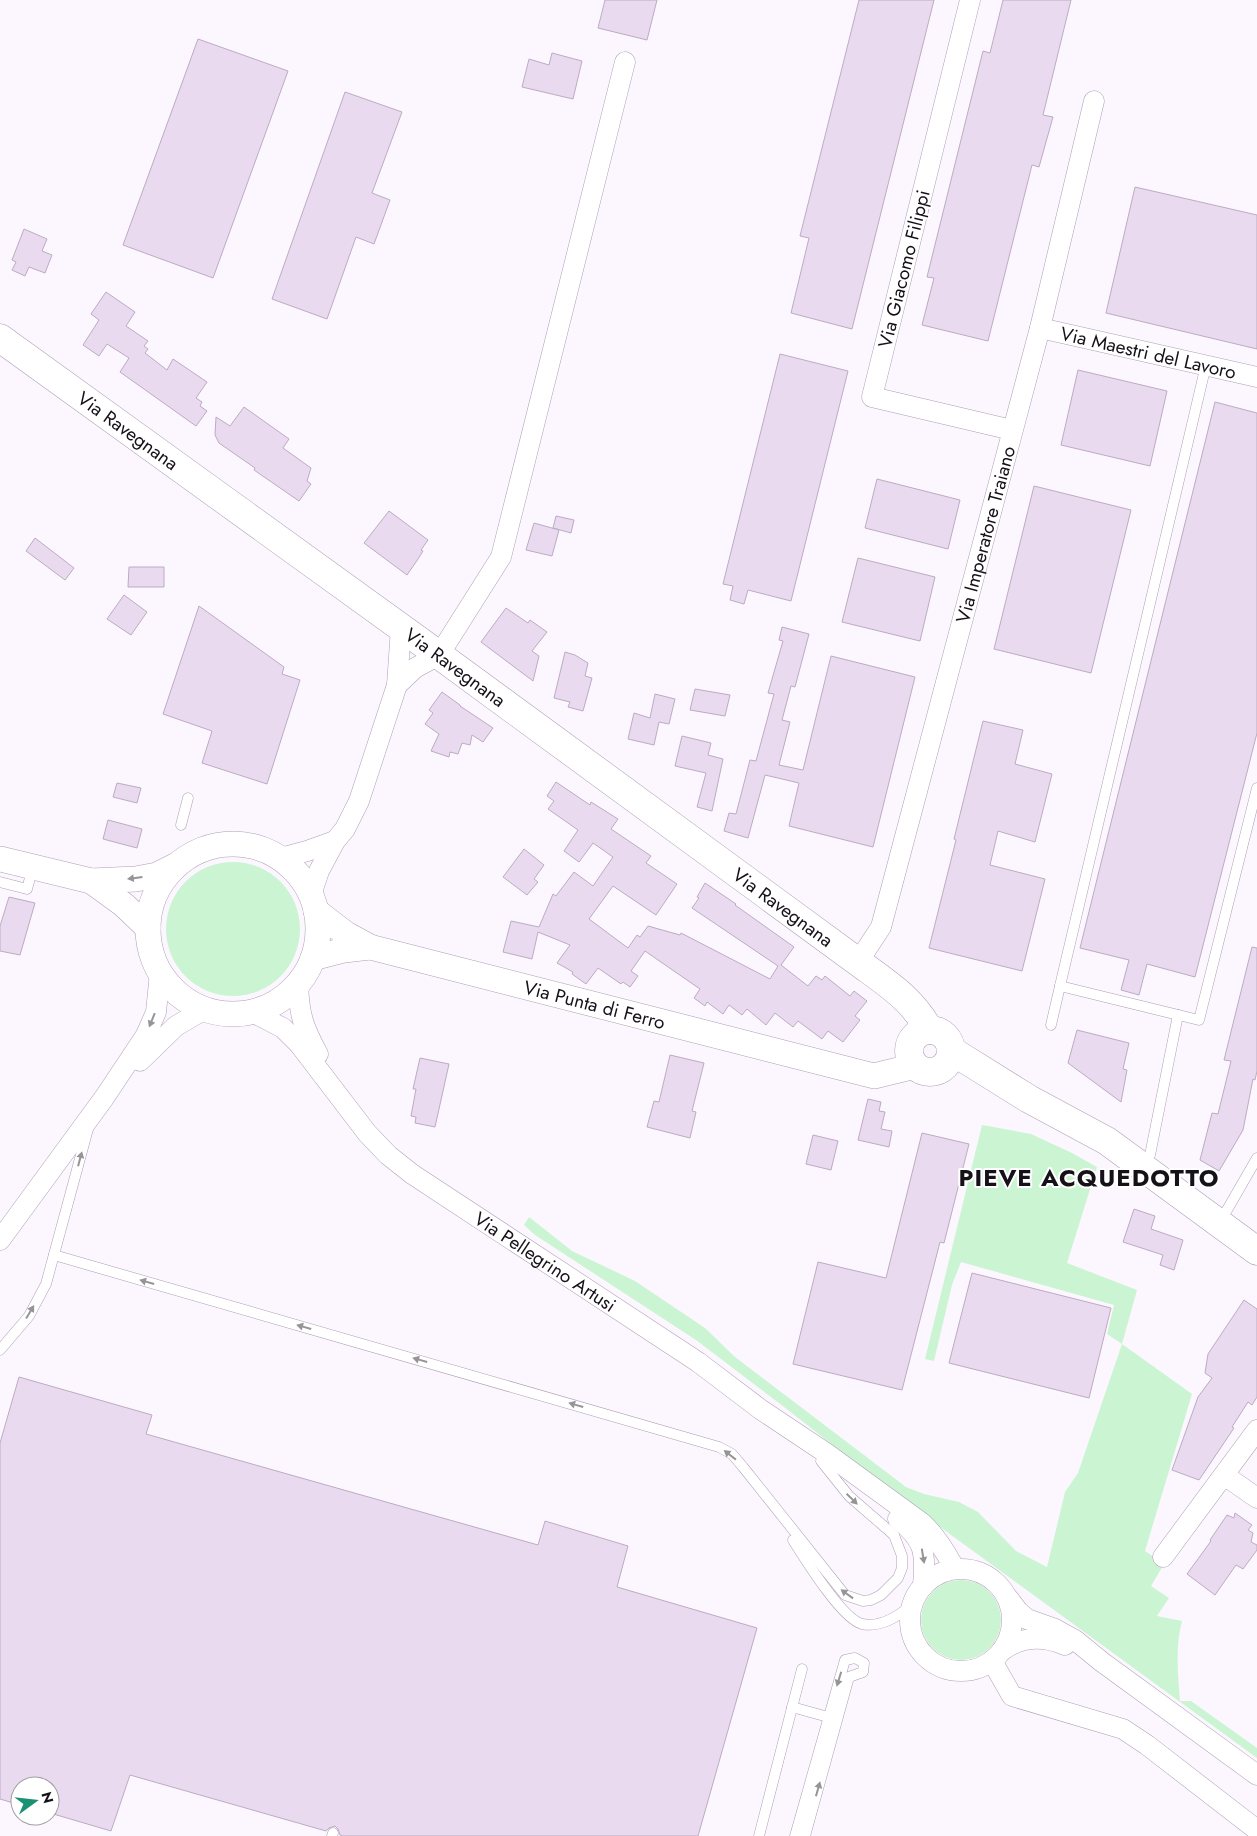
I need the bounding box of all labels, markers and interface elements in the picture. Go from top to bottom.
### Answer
street label: Via Giacomo Filippi [871,187,937,351]
street label: Via Maestri del Lavoro [1058,320,1239,385]
street label: Via Ravegnana [72,385,184,476]
street label: Via Imperatore Traiano [949,443,1022,626]
street label: Via Ravegnana [399,621,512,713]
street label: Via Ravegnana [727,861,839,953]
one-way arrow [127,874,143,882]
street label: Via Punta di Ferro [521,973,668,1036]
one-way arrow [148,1013,156,1027]
one-way arrow [76,1151,84,1166]
district label: PIEVE ACQUEDOTTO [959,1160,1219,1195]
street label: Via Pellegrino Artusi [469,1205,622,1318]
one-way arrow [140,1277,155,1285]
one-way arrow [26,1306,35,1319]
one-way arrow [296,1322,311,1330]
one-way arrow [412,1356,427,1364]
one-way arrow [569,1401,584,1409]
one-way arrow [724,1449,737,1460]
one-way arrow [846,1493,858,1505]
one-way arrow [919,1549,927,1565]
one-way arrow [841,1588,854,1599]
one-way arrow [835,1671,843,1686]
north arrow [10,1776,60,1826]
one-way arrow [814,1781,822,1796]
text: N [36,1790,59,1806]

